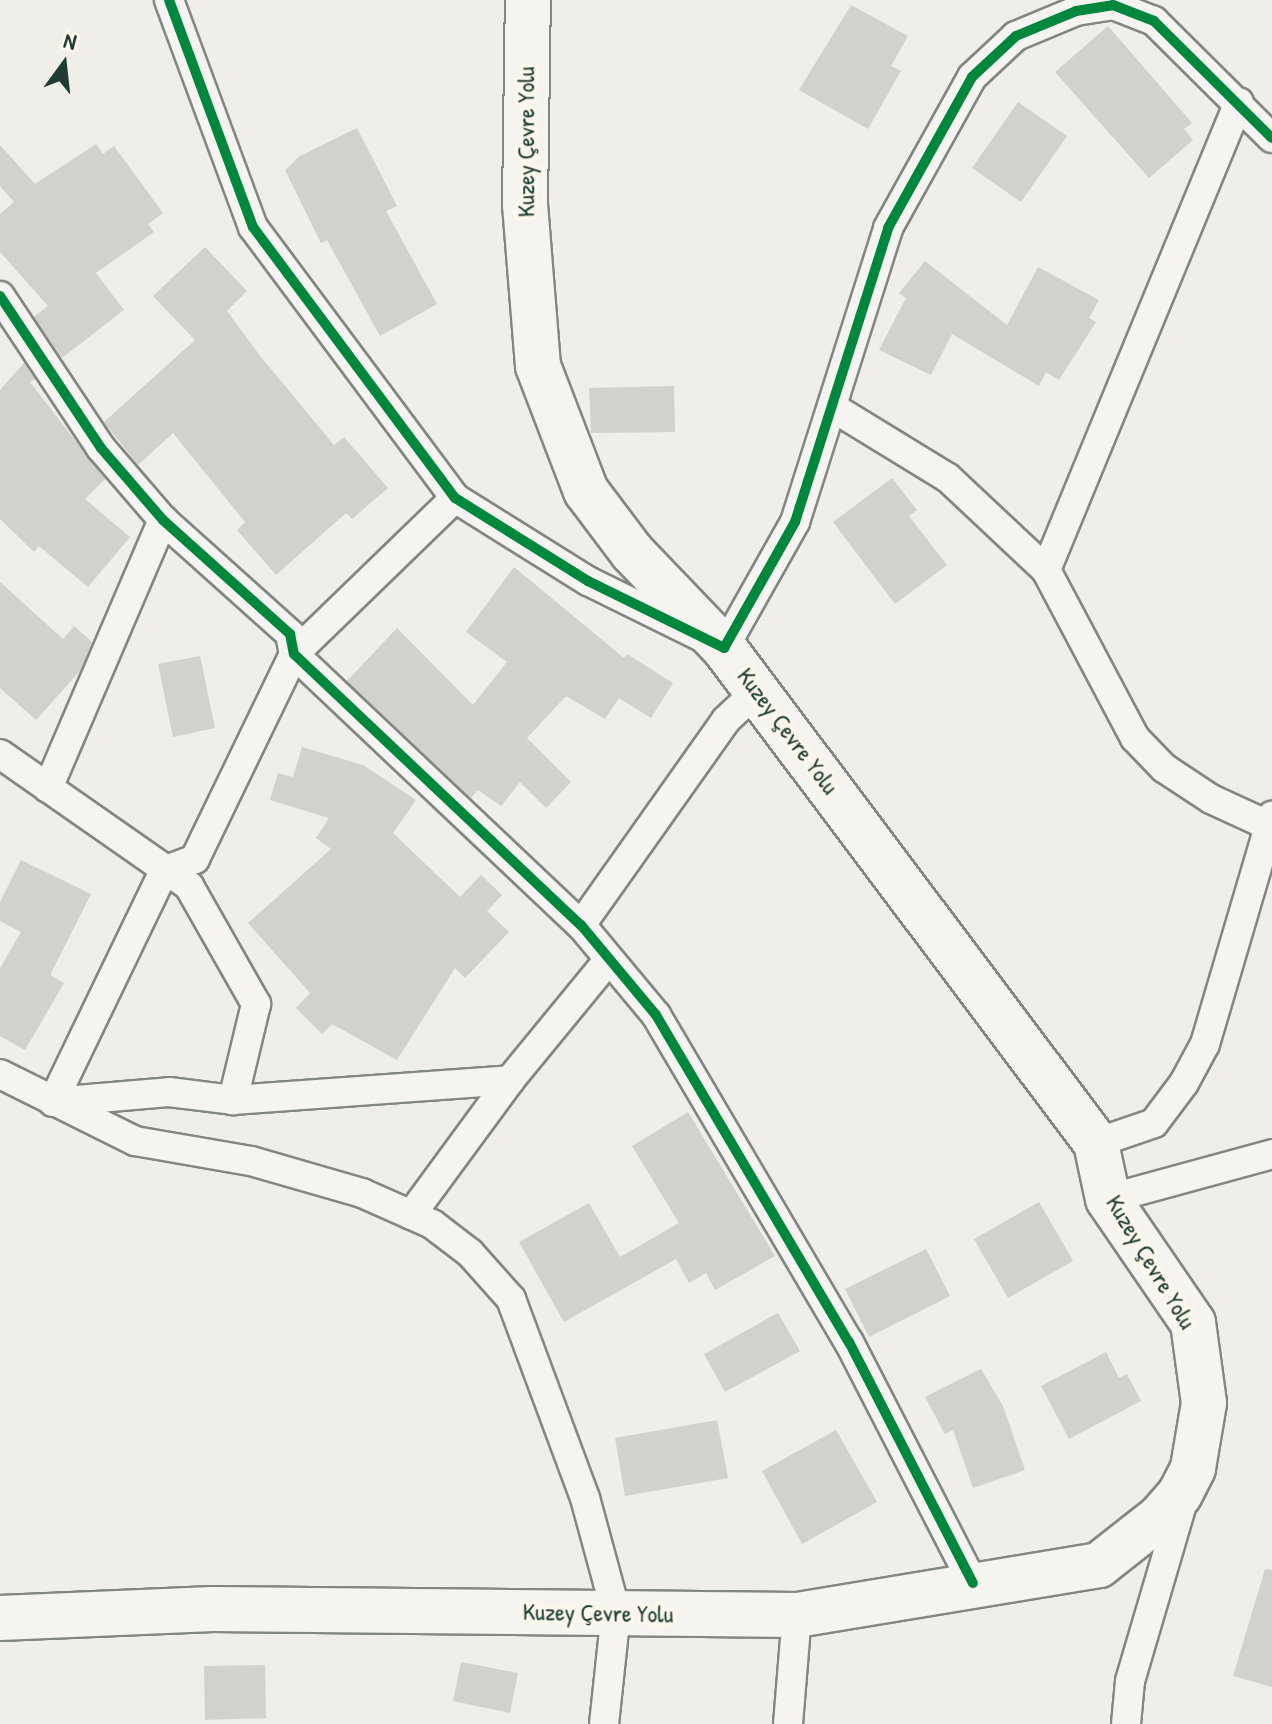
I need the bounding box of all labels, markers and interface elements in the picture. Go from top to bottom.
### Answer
north arrow [24,24,104,104]
text: N [61,25,80,57]
street label: Kuzey Çevre Yolu [512,67,540,217]
street label: Kuzey Çevre Yolu [731,662,845,800]
street label: Kuzey Çevre Yolu [1100,1190,1202,1334]
street label: Kuzey Çevre Yolu [522,1597,674,1629]

